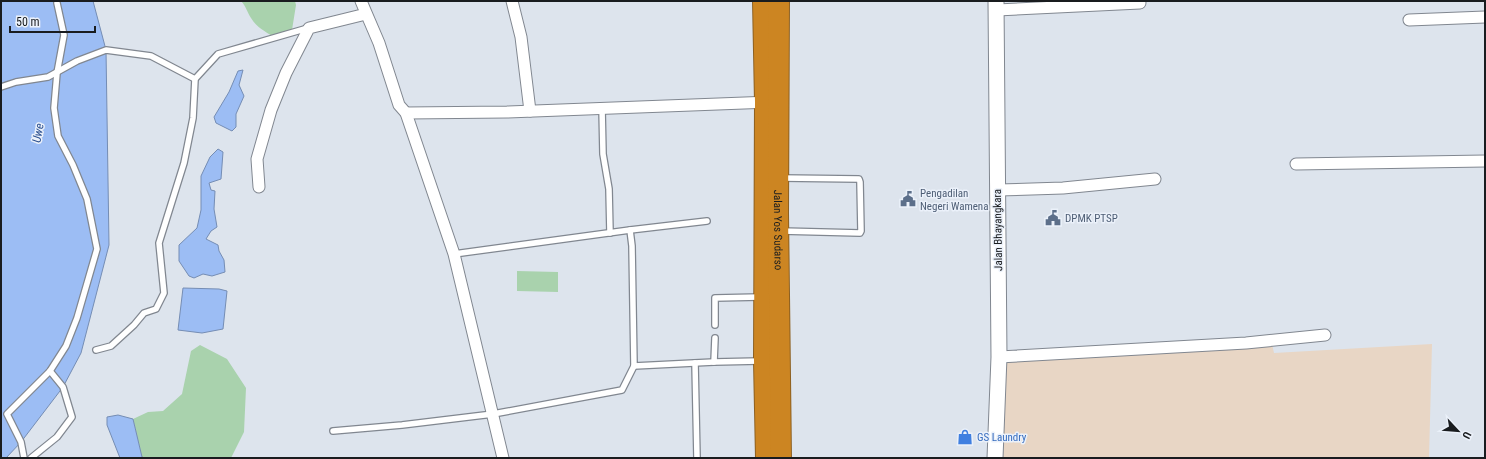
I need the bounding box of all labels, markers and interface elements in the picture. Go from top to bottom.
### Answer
scale bar [10,8,95,34]
text: 50 m [16,15,40,29]
water label: Uwe [29,122,47,144]
place label: Pengadilan Negeri Wamena [920,187,988,213]
street label: Jalan Bhayangkara [991,189,1005,271]
street label: Jalan Yos Sudarso [771,190,785,271]
public building icon: Pengadilan Negeri Wamena [899,190,917,208]
public building icon: DPMK PTSP [1044,209,1062,227]
place label: DPMK PTSP [1065,212,1118,225]
north arrow [1438,411,1478,451]
shop icon: GS Laundry [956,428,974,446]
text: U [1459,429,1474,441]
place label: GS Laundry [977,431,1027,444]

